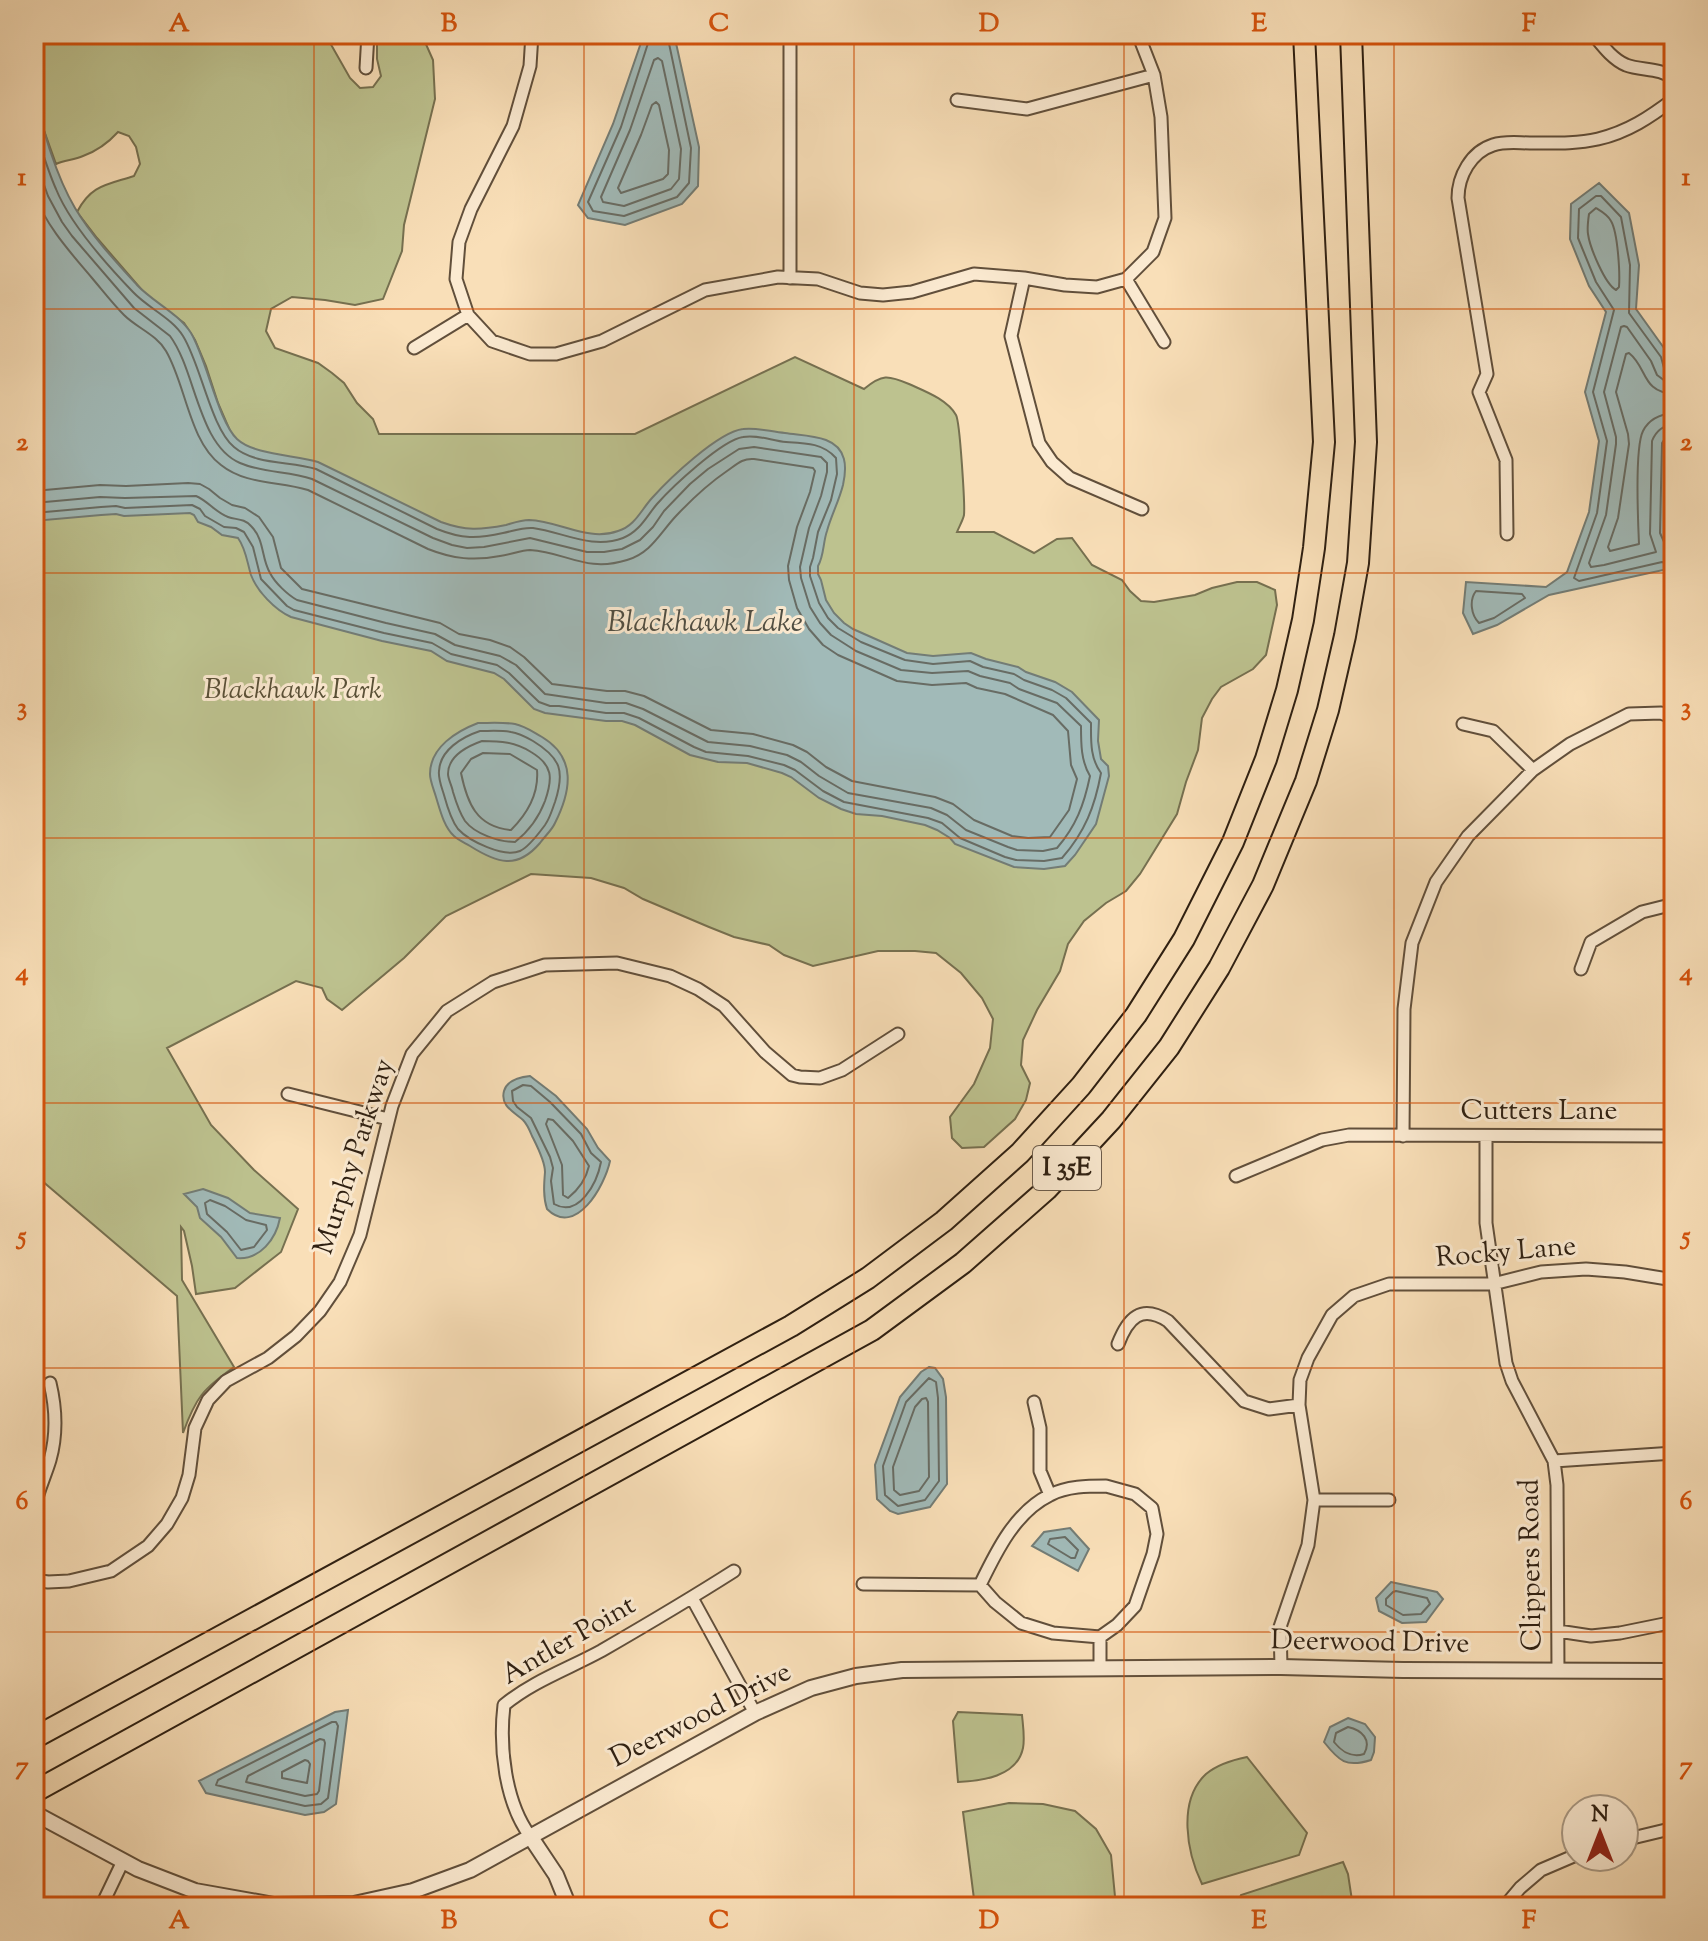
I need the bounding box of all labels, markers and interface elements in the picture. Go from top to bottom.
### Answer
text: A [168,6,190,43]
text: B [441,6,458,43]
text: C [709,6,729,43]
text: D [979,6,999,43]
text: E [1251,6,1267,43]
text: F [1522,6,1537,43]
text: 1 [18,160,27,197]
text: 1 [1682,160,1691,197]
text: 2 [16,425,29,462]
text: 2 [1680,425,1693,462]
water label: Blackhawk Lake [607,602,803,645]
park label: Blackhawk Park [204,671,382,711]
text: 3 [17,690,27,727]
text: 3 [1681,690,1691,727]
text: 4 [14,955,29,992]
text: 4 [1678,955,1693,992]
street label: Murphy Parkway [304,1054,406,1260]
street label: Cutters Lane [1460,1092,1618,1132]
road number: I 35E [1033,1146,1101,1190]
text: 5 [16,1219,27,1256]
text: 5 [1680,1219,1691,1256]
street label: Rocky Lane [1434,1227,1578,1279]
street label: Clippers Road [1510,1478,1554,1652]
text: 6 [16,1484,29,1521]
text: 6 [1680,1484,1693,1521]
street label: Antler Point [494,1586,644,1696]
street label: Deerwood Drive [1270,1621,1470,1665]
street label: Deerwood Drive [603,1653,799,1779]
text: 7 [15,1749,29,1786]
text: 7 [1679,1749,1693,1786]
north arrow [1560,1793,1640,1873]
text: N [1591,1800,1609,1832]
text: A [168,1903,190,1940]
text: B [441,1903,458,1940]
text: C [709,1903,729,1940]
text: D [979,1903,999,1940]
text: E [1251,1903,1267,1940]
text: F [1522,1903,1537,1940]

